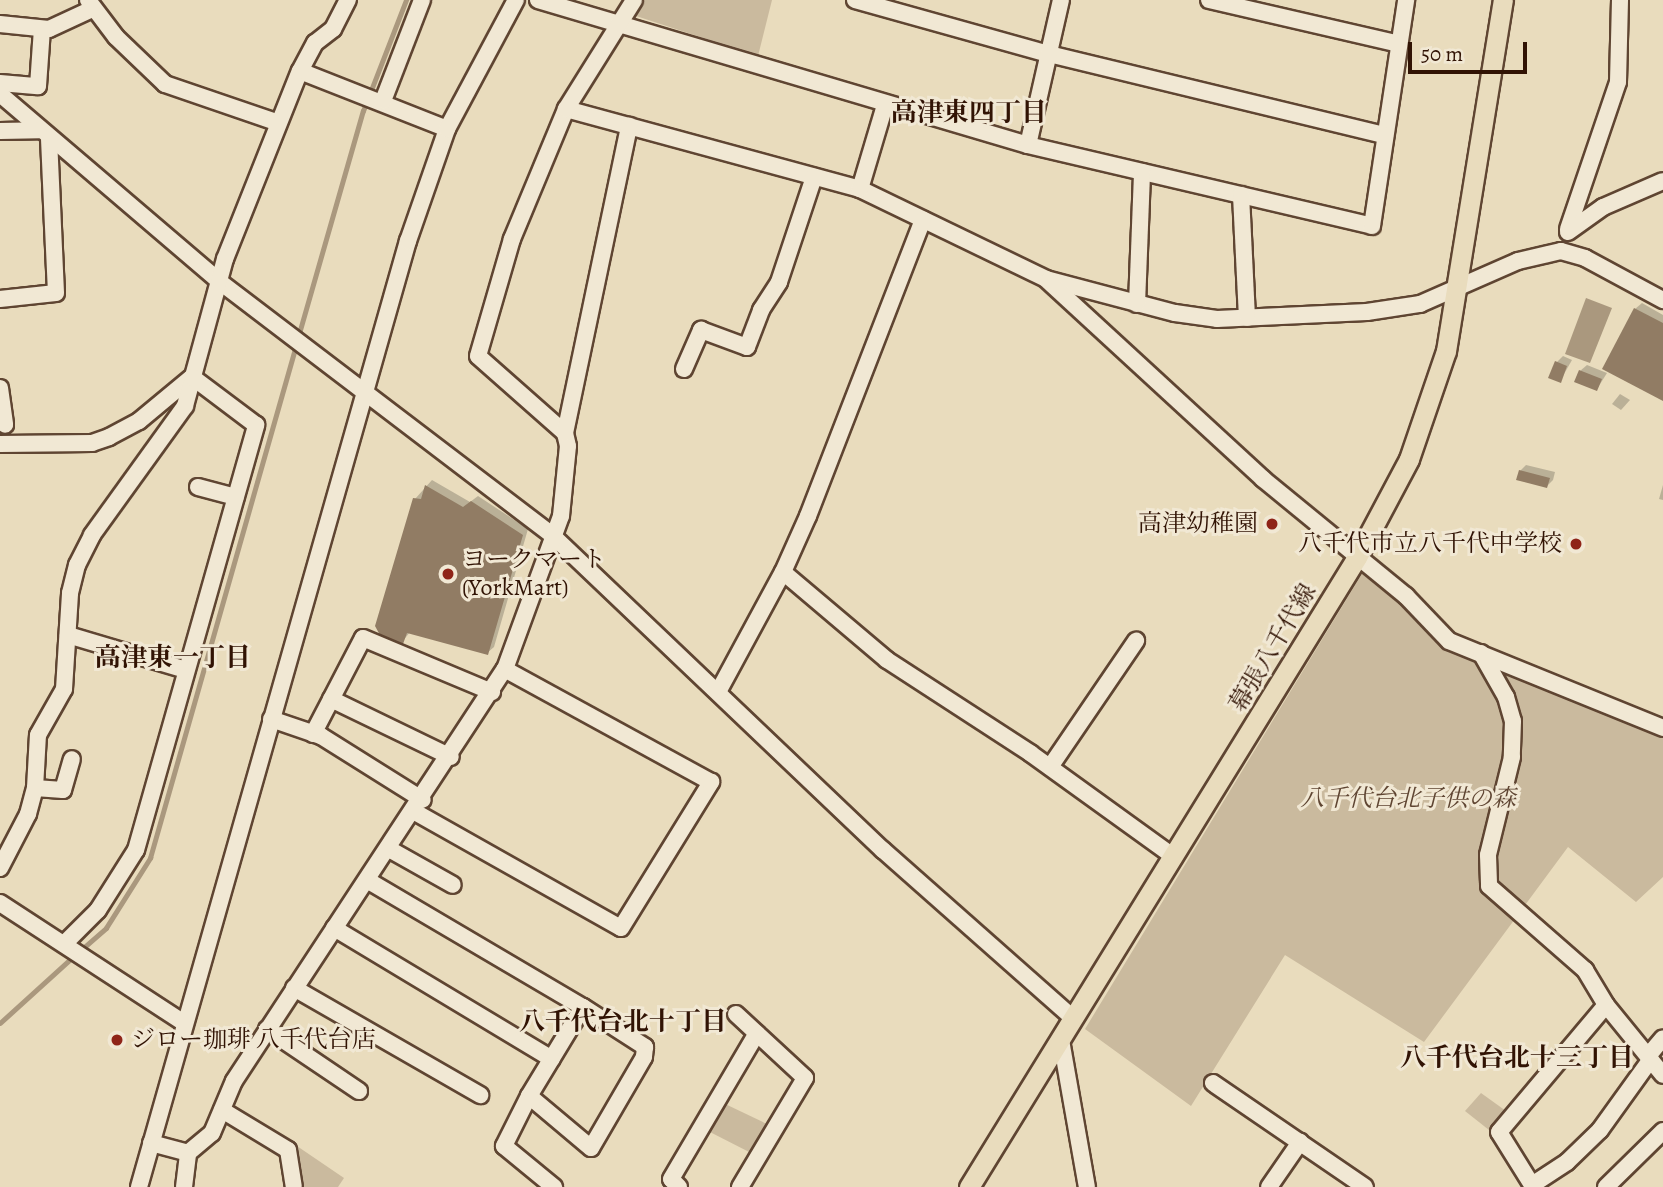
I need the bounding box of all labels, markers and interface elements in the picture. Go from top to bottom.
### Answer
scale bar [1411,28,1530,72]
text: 50 m [1421,40,1463,68]
district label: 高津東四丁目 [891,97,1047,129]
place label: 高津幼稚園 [1138,510,1258,538]
marker: 高津幼稚園 [1264,516,1280,532]
place label: 八千代市立八千代中学校 [1298,530,1562,558]
marker: 八千代市立八千代中学校 [1568,536,1584,552]
place label: ヨークマート (YorkMart) [462,546,606,602]
marker: ヨークマート (YorkMart) [440,566,456,582]
street label: 幕張八千代線 [1224,579,1322,717]
district label: 高津東一丁目 [95,642,251,674]
park label: 八千代台北子供の森 [1300,785,1516,813]
district label: 八千代台北十丁目 [519,1006,727,1038]
place label: ジロー珈琲 八千代台店 [131,1026,376,1054]
marker: ジロー珈琲 八千代台店 [109,1032,125,1048]
district label: 八千代台北十三丁目 [1400,1042,1634,1074]

